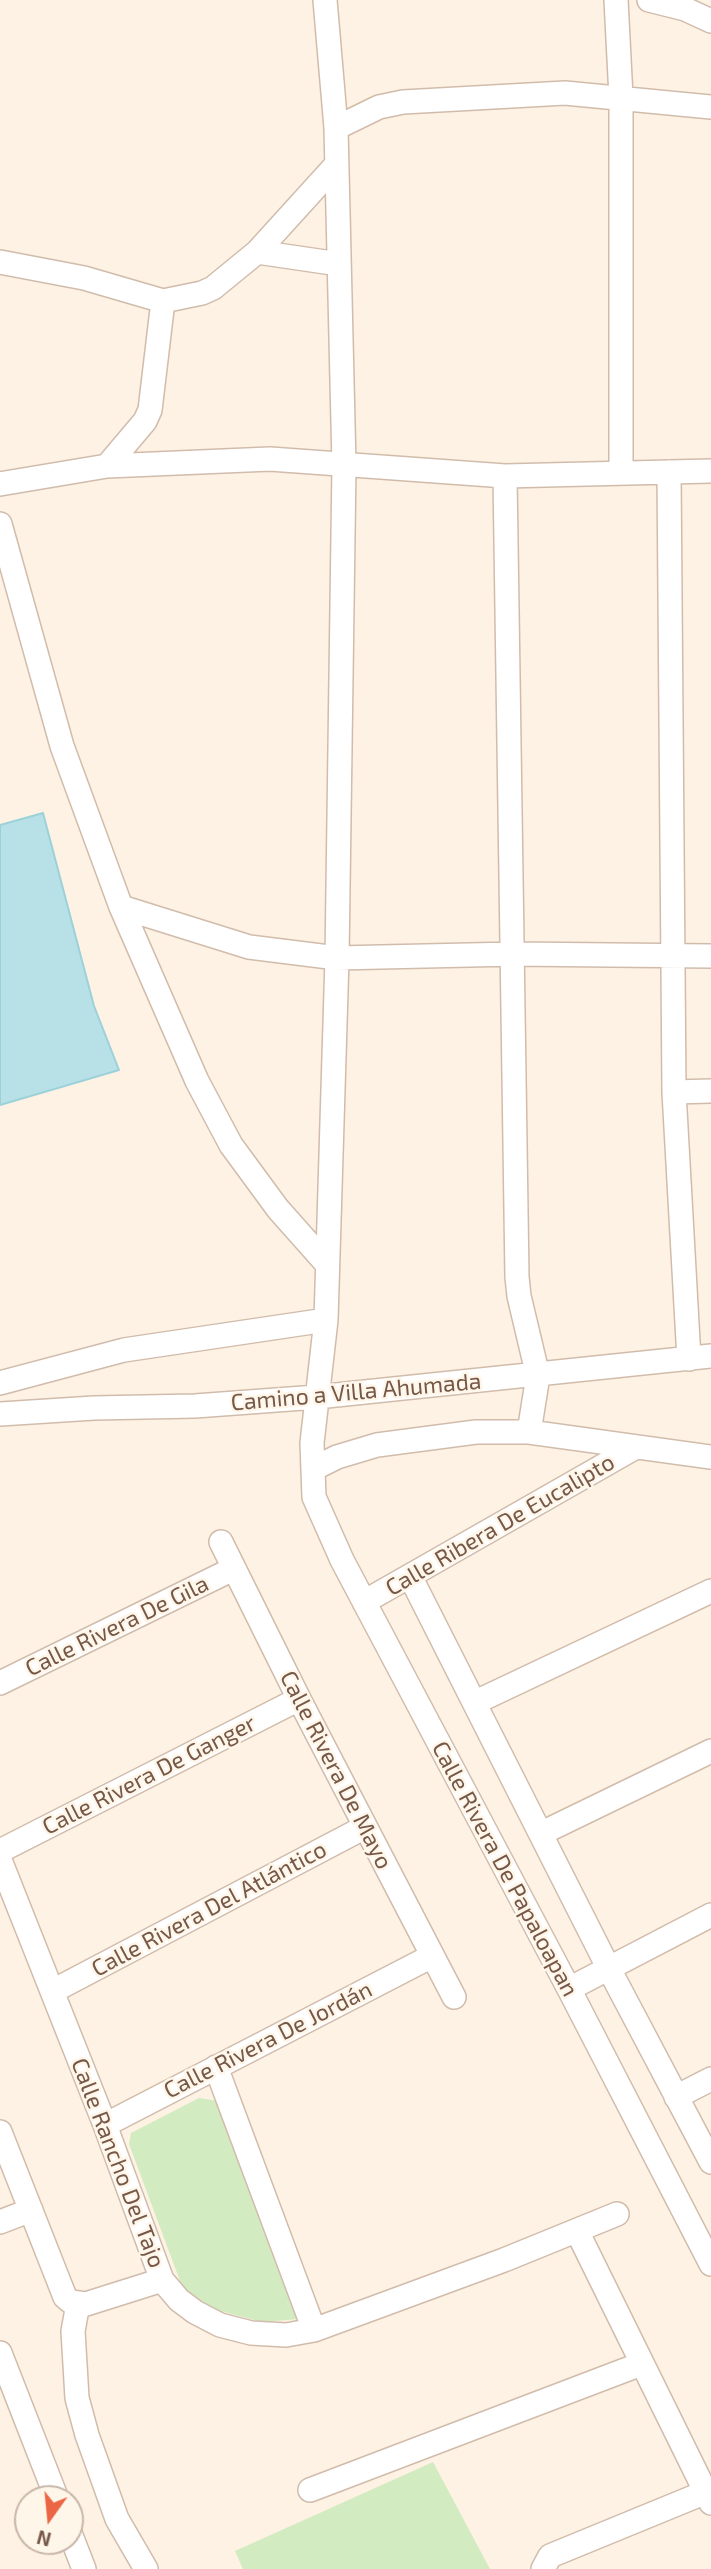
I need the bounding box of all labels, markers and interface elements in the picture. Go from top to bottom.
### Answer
street label: Camino a Villa Ahumada [230,1367,482,1417]
street label: Calle Ribera De Eucalipto [381,1448,619,1602]
street label: Calle Rivera De Gila [21,1570,213,1682]
street label: Calle Rivera De Mayo [274,1666,398,1874]
street label: Calle Rivera De Ganger [38,1709,260,1841]
street label: Calle Rivera De Papaloapan [426,1737,584,2001]
street label: Calle Rivera Del Atlántico [87,1835,331,1983]
street label: Calle Rivera De Jordán [159,1976,377,2104]
street label: Calle Rancho Del Tajo [65,2054,171,2272]
north arrow [14,2485,84,2555]
text: N [34,2526,54,2552]

